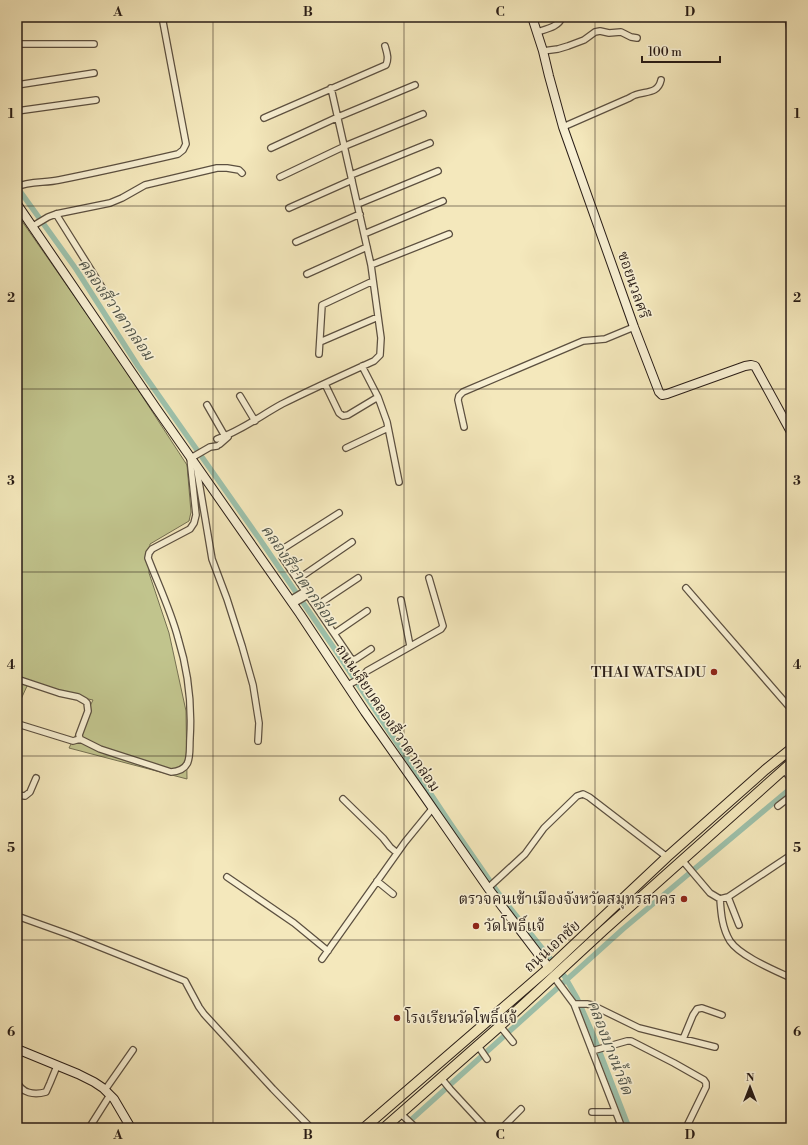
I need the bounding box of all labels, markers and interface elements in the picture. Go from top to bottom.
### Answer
text: A [112,4,123,20]
text: B [303,4,313,20]
text: C [495,4,505,20]
text: D [685,4,695,20]
scale bar [642,38,720,64]
text: 100 m [648,45,682,60]
text: 1 [8,106,15,122]
text: 1 [794,106,801,122]
street label: ซอยนวลศรี [613,249,654,321]
water label: คลองสี่วาตากล่อม [74,253,161,366]
text: 2 [7,290,15,306]
text: 2 [793,290,801,306]
text: 3 [7,473,15,489]
text: 3 [793,473,801,489]
water label: คลองสี่วาตากล่อม [257,519,344,632]
street label: ถนนเลียบคลองสี่วาตากล่อม [331,640,446,796]
text: 4 [7,657,16,673]
text: 4 [793,657,802,673]
place label: THAI WATSADU [591,663,706,682]
marker: THAI WATSADU [709,667,719,677]
text: 5 [7,840,15,856]
text: 5 [793,840,801,856]
place label: ตรวจคนเข้าเมืองจังหวัดสมุทรสาคร [459,890,676,910]
marker: ตรวจคนเข้าเมืองจังหวัดสมุทรสาคร [679,894,689,904]
place label: วัดโพธิ์แจ้ [484,915,545,936]
street label: ถนนเอกชัย [520,916,585,977]
marker: วัดโพธิ์แจ้ [471,921,481,931]
water label: คลองบางน้ำจืด [583,996,639,1098]
place label: โรงเรียนวัดโพธิ์แจ้ [404,1007,517,1028]
marker: โรงเรียนวัดโพธิ์แจ้ [392,1013,402,1023]
text: 6 [7,1024,15,1040]
text: 6 [793,1024,801,1040]
north arrow [730,1067,770,1107]
text: N [746,1071,755,1085]
text: A [112,1127,123,1143]
text: B [303,1127,313,1143]
text: C [495,1127,505,1143]
text: D [685,1127,695,1143]

